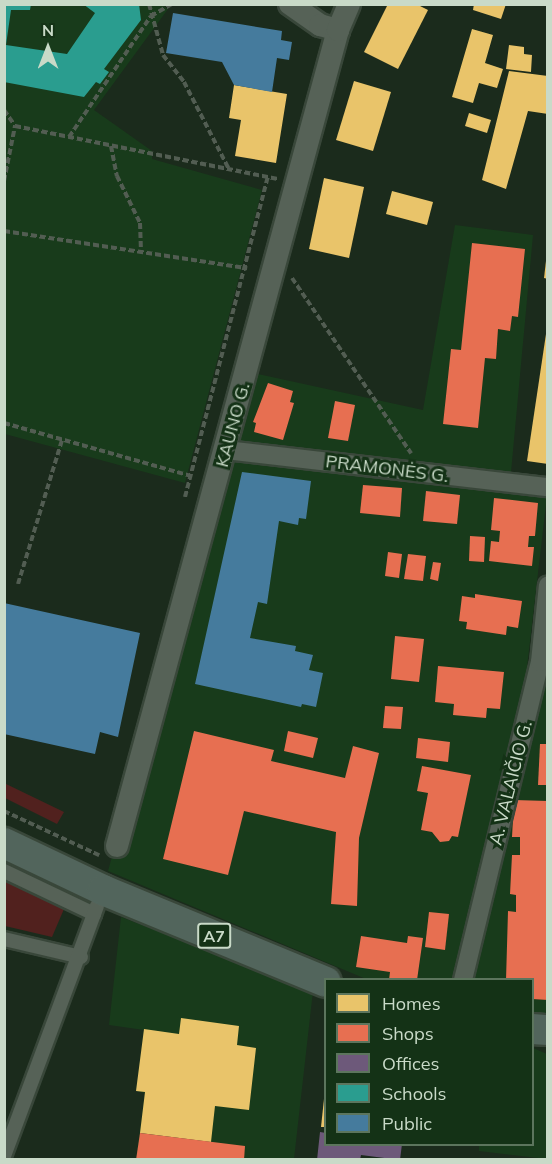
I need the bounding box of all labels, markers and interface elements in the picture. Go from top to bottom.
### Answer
north arrow [18,18,78,78]
text: N [42,20,54,40]
street label: KAUNO G. [211,380,255,470]
street label: PRAMONĖS G. [324,451,450,487]
street label: A. VALAIČIO G. [485,719,537,847]
road number: A7 [196,923,232,949]
legend [324,978,534,1146]
text: Homes [382,992,441,1015]
text: Shops [382,1022,434,1045]
text: Offices [382,1052,439,1075]
text: Schools [382,1082,446,1105]
text: Public [382,1112,432,1135]

